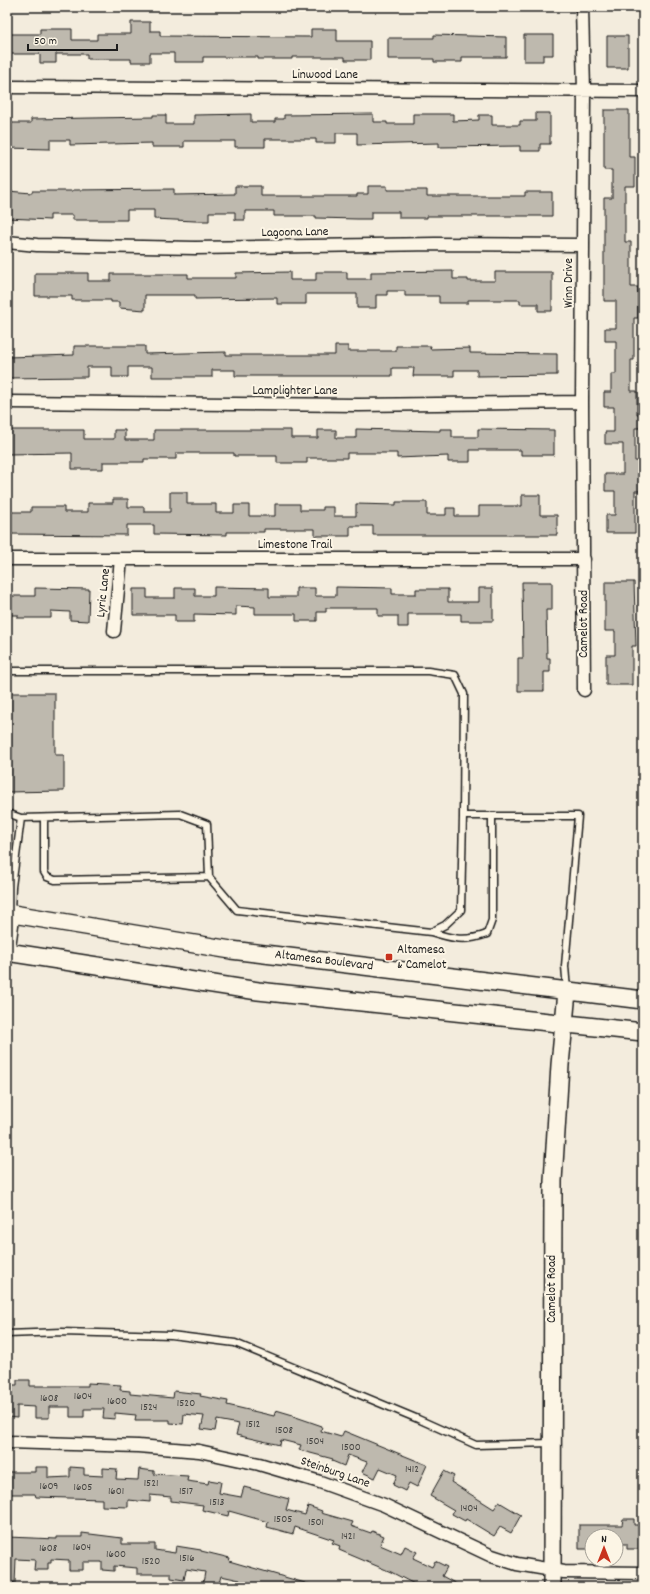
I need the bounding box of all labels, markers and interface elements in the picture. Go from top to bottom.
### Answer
scale bar [28,26,117,52]
text: 50 m [34,33,57,50]
street label: Linwood Lane [292,66,358,85]
street label: Lagoona Lane [261,223,329,243]
street label: Winn Drive [560,258,579,308]
street label: Lamplighter Lane [253,382,338,401]
street label: Limestone Trail [258,536,332,555]
street label: Lyric Lane [92,567,116,618]
street label: Camelot Road [575,590,594,658]
place label: Altamesa & Camelot [397,941,447,975]
street label: Altamesa Boulevard [274,946,374,976]
marker: Altamesa & Camelot [384,952,394,962]
street label: Camelot Road [543,1255,562,1323]
house number: 1604 [74,1389,92,1405]
house number: 1608 [40,1391,58,1407]
house number: 1600 [107,1394,127,1410]
house number: 1520 [177,1396,195,1412]
house number: 1524 [141,1400,157,1416]
house number: 1512 [246,1417,261,1433]
house number: 1508 [275,1423,293,1439]
house number: 1504 [306,1434,324,1450]
house number: 1500 [341,1440,361,1456]
street label: Steinburg Lane [298,1452,373,1494]
house number: 1412 [405,1462,419,1478]
house number: 1521 [144,1476,158,1492]
house number: 1609 [40,1479,58,1495]
house number: 1605 [74,1480,92,1496]
house number: 1601 [108,1484,124,1500]
house number: 1517 [179,1484,193,1500]
house number: 1513 [210,1495,225,1511]
house number: 1404 [460,1501,478,1517]
house number: 1505 [274,1512,292,1528]
house number: 1501 [308,1515,324,1531]
north arrow [584,1528,624,1568]
house number: 1421 [341,1529,355,1545]
text: N [601,1532,607,1548]
house number: 1604 [73,1540,91,1556]
house number: 1608 [39,1541,57,1557]
house number: 1600 [106,1547,126,1563]
house number: 1516 [179,1551,195,1567]
house number: 1520 [142,1554,160,1570]

